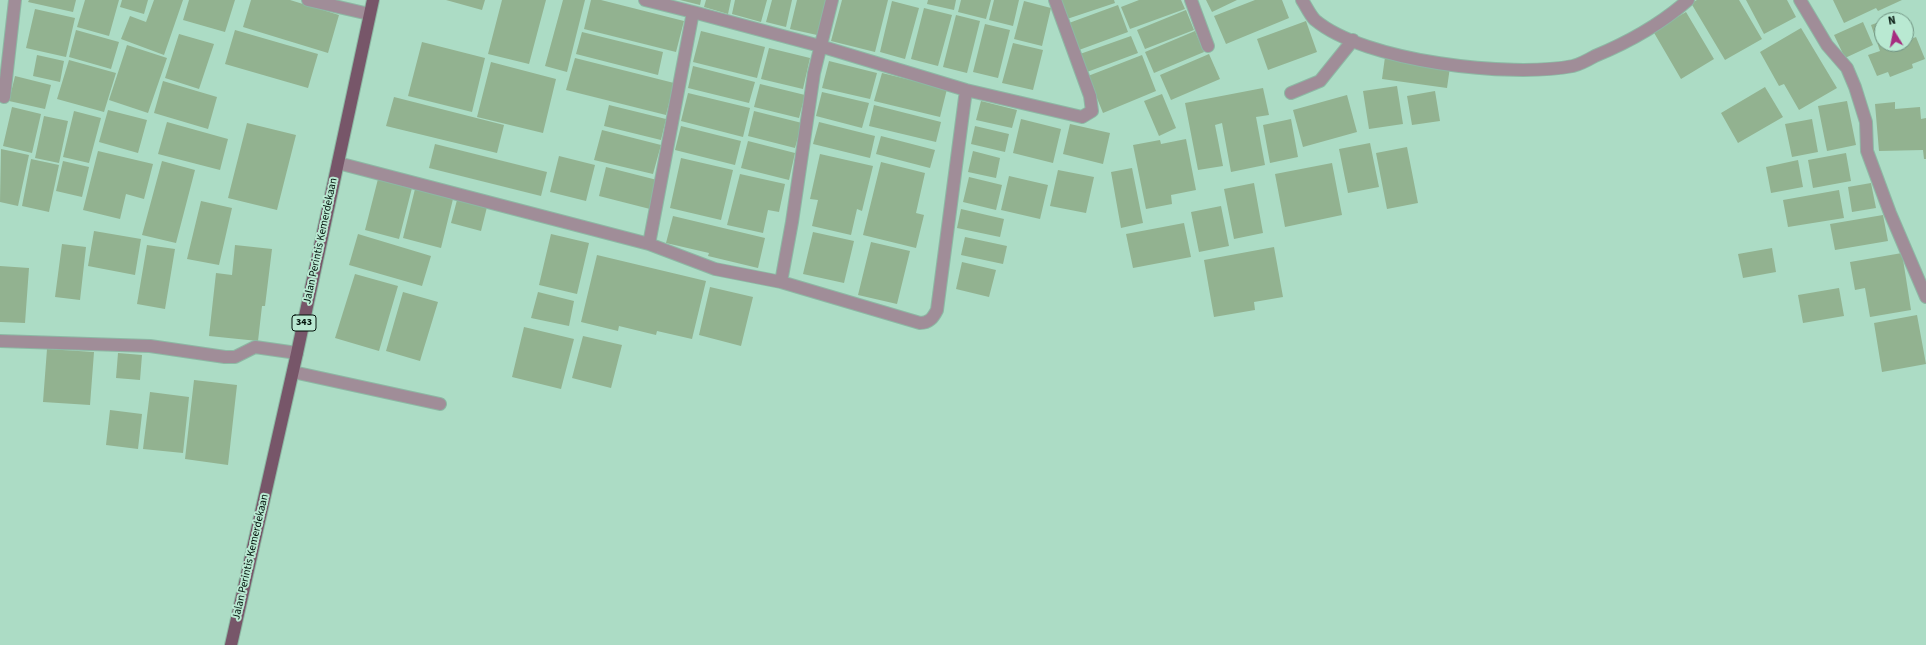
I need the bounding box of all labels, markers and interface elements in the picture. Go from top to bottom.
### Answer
north arrow [1874,12,1914,52]
text: N [1887,13,1897,29]
street label: Jalan Perintis Kemerdekaan [301,177,341,305]
road number: 343 [292,315,316,331]
street label: Jalan Perintis Kemerdekaan [230,493,272,621]

